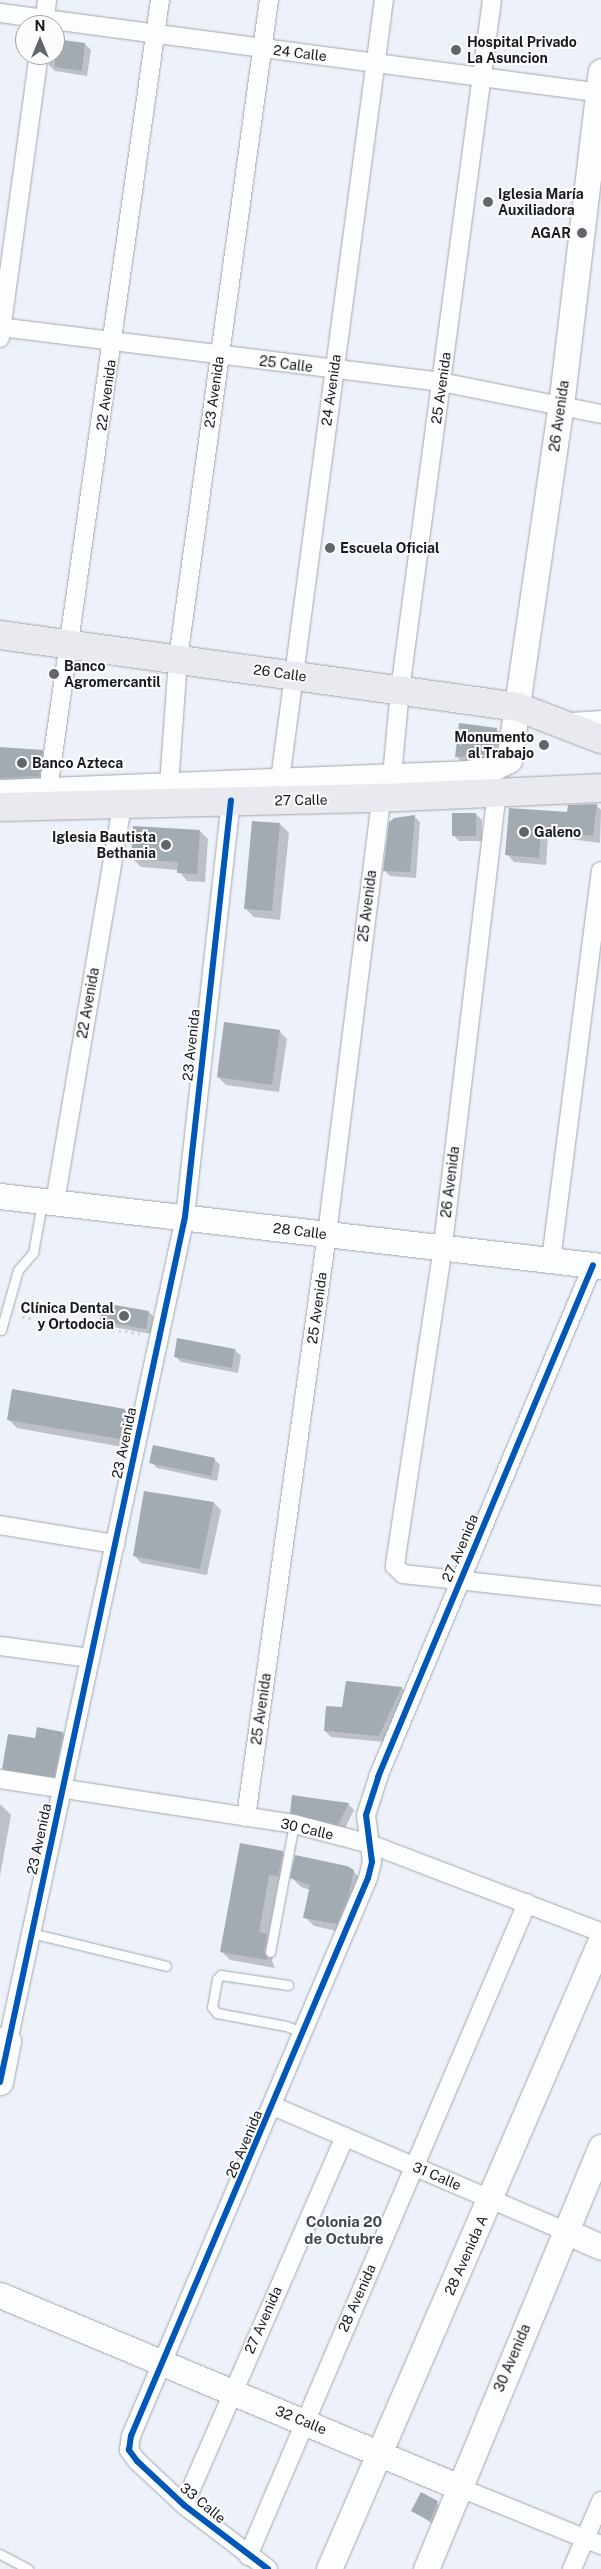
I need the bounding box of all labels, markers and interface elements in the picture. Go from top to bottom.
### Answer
north arrow [15,15,65,65]
text: N [35,18,45,34]
place label: Hospital Privado La Asuncion [467,34,577,66]
street label: 24 Calle [272,41,328,65]
marker: Hospital Privado La Asuncion [449,43,463,57]
place label: Iglesia María Auxiliadora [498,186,584,218]
marker: Iglesia María Auxiliadora [482,196,494,208]
place label: AGAR [531,225,571,241]
marker: AGAR [575,226,589,240]
street label: 25 Avenida [428,351,454,425]
street label: 25 Calle [258,352,314,376]
street label: 24 Avenida [318,353,344,427]
street label: 23 Avenida [201,355,227,429]
street label: 22 Avenida [93,358,119,432]
street label: 26 Avenida [546,379,572,453]
place label: Escuela Oficial [340,540,440,556]
marker: Escuela Oficial [324,542,336,554]
place label: Banco Agromercantil [64,658,161,690]
street label: 26 Calle [252,661,308,685]
marker: Banco Agromercantil [48,668,60,680]
place label: Monumento al Trabajo [454,729,534,762]
marker: Monumento al Trabajo [538,739,550,751]
place label: Banco Azteca [32,755,123,771]
marker: Banco Azteca [16,757,28,769]
street label: 27 Calle [274,791,328,809]
place label: Galeno [534,824,581,840]
marker: Galeno [518,826,530,838]
place label: Iglesia Bautista Bethania [52,829,156,862]
marker: Iglesia Bautista Bethania [160,839,172,851]
street label: 25 Avenida [354,869,380,943]
street label: 22 Avenida [74,966,102,1040]
street label: 23 Avenida [179,1008,203,1082]
street label: 26 Avenida [437,1145,463,1219]
street label: 28 Calle [272,1219,328,1243]
street label: 25 Avenida [304,1271,330,1345]
place label: Clínica Dental y Ortodocia [20,1300,114,1332]
marker: Clínica Dental y Ortodocia [118,1310,130,1322]
street label: 23 Avenida [108,1406,140,1480]
street label: 27 Avenida [438,1512,482,1584]
street label: 25 Avenida [248,1672,274,1746]
street label: 23 Avenida [23,1802,55,1876]
street label: 30 Calle [279,1815,335,1843]
street label: 26 Avenida [222,2108,266,2180]
street label: 31 Calle [410,2158,464,2194]
district label: Colonia 20 de Octubre [304,2212,384,2247]
street label: 28 Avenida A [441,2212,491,2298]
street label: 28 Avenida [335,2262,379,2334]
street label: 27 Avenida [241,2284,285,2356]
street label: 30 Avenida [490,2321,534,2395]
street label: 32 Calle [273,2402,329,2438]
street label: 33 Calle [177,2479,229,2527]

